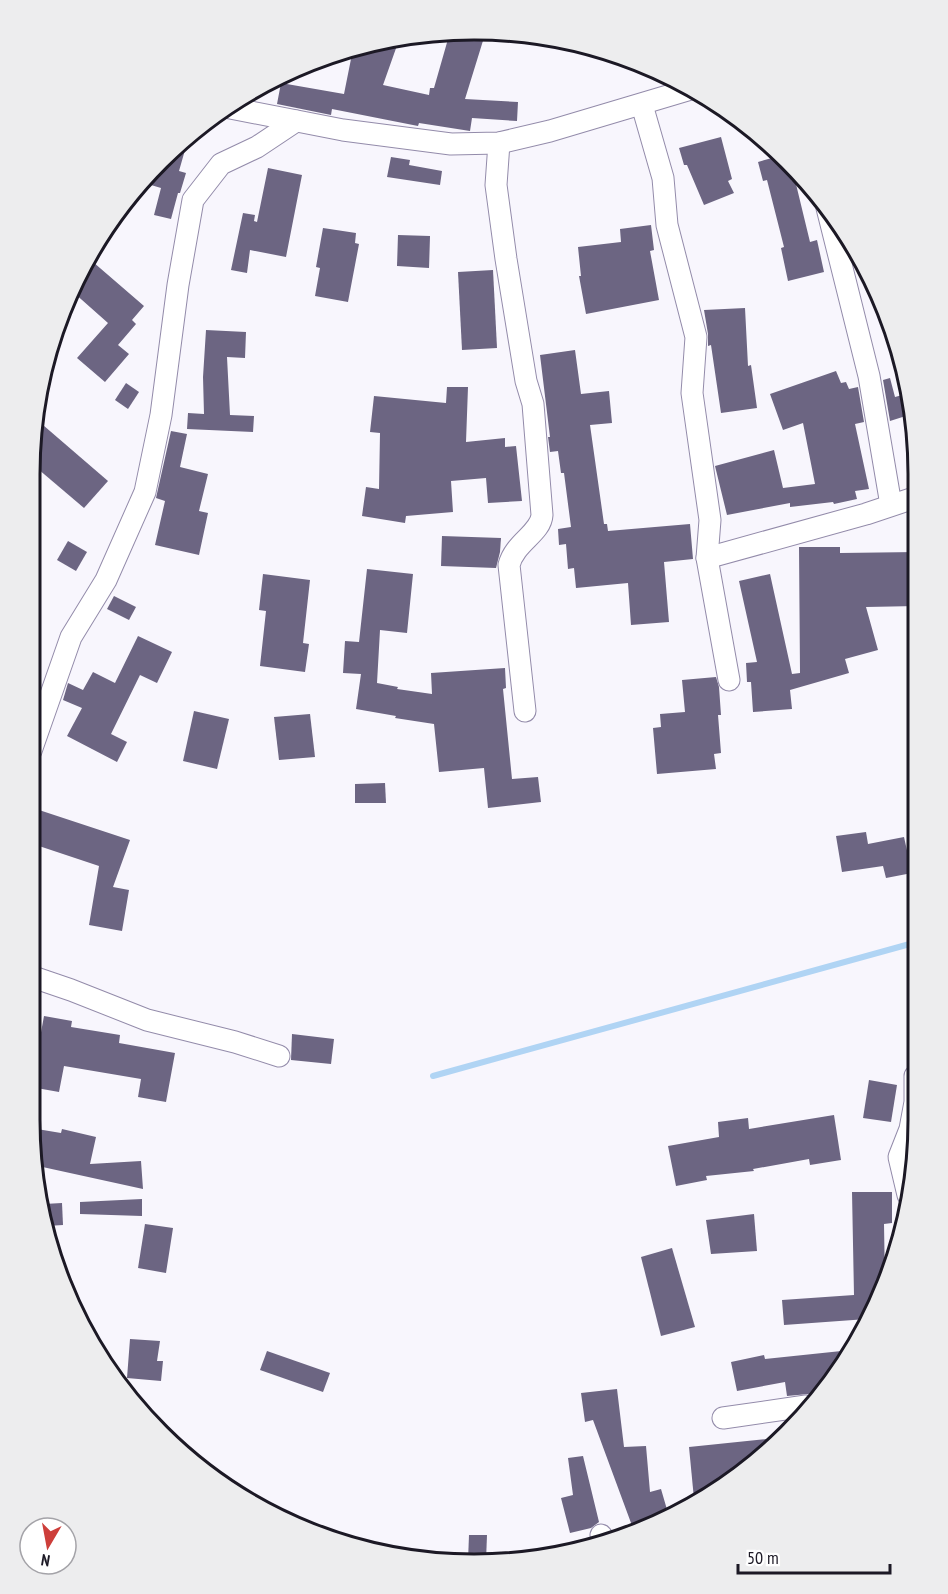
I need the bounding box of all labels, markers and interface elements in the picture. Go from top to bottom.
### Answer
north arrow [18,1516,78,1576]
scale bar [738,1537,890,1575]
text: 50 m [747,1546,779,1569]
text: N [39,1550,51,1571]

